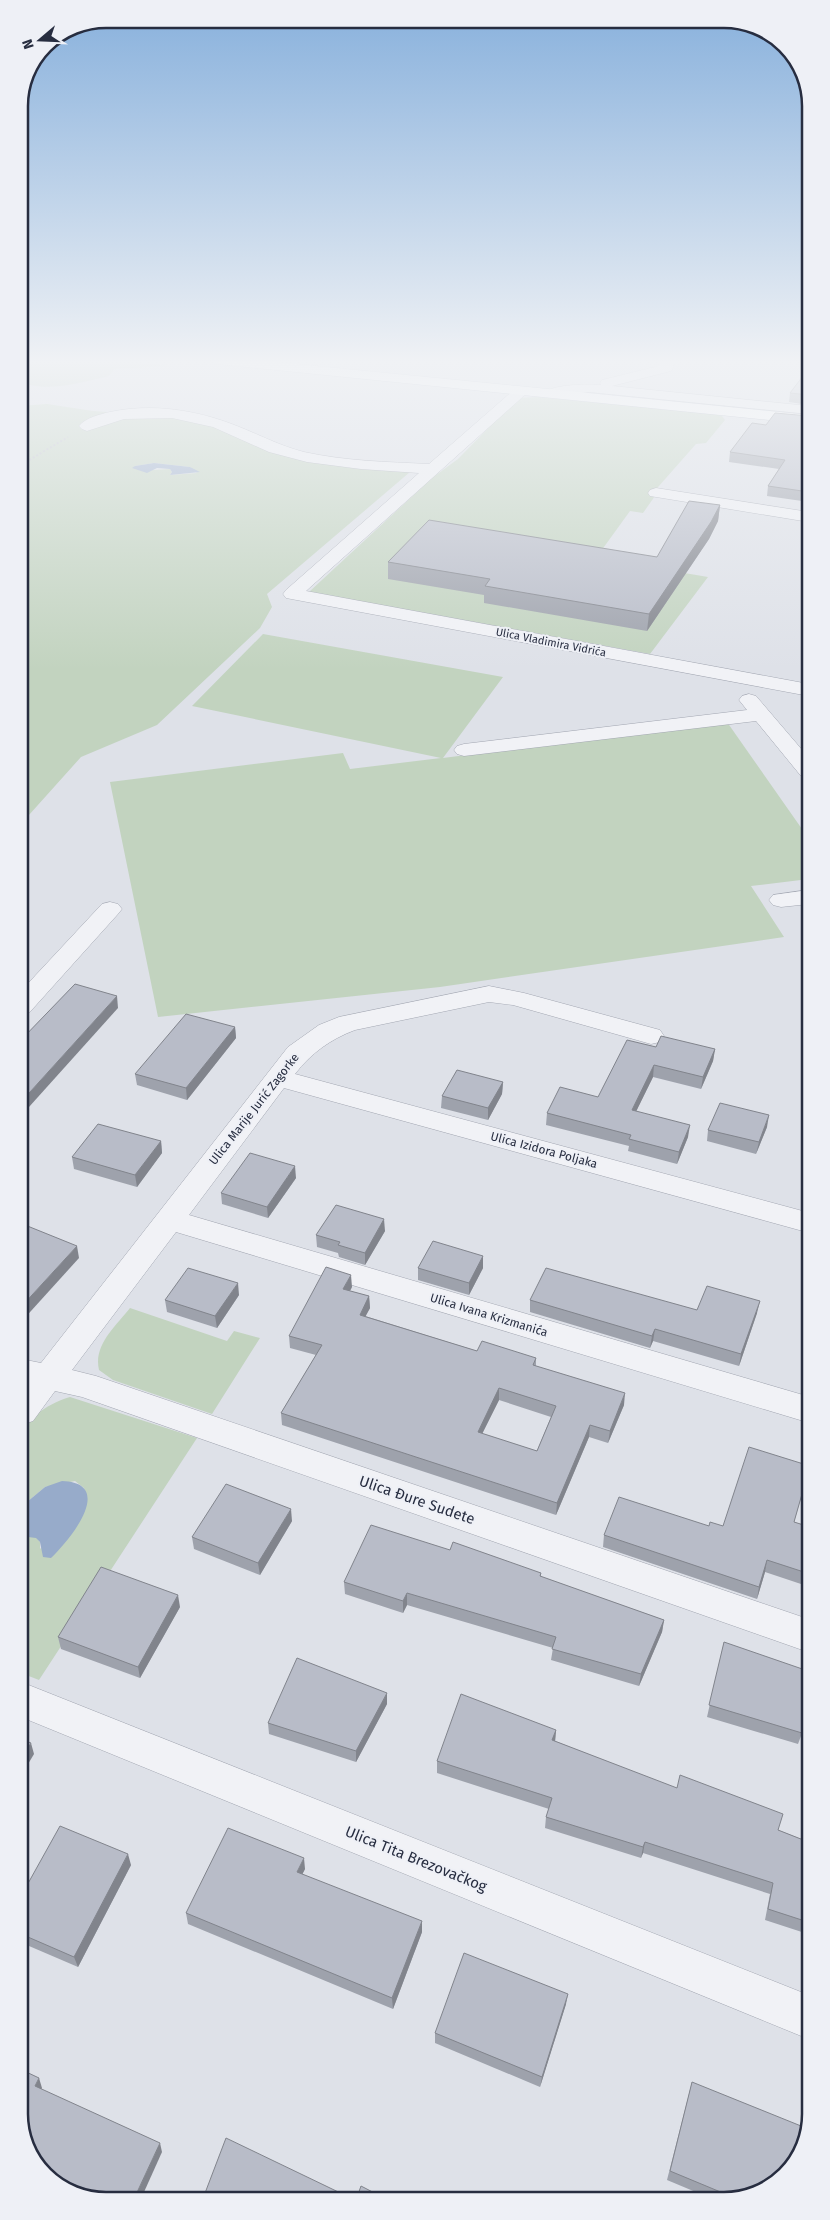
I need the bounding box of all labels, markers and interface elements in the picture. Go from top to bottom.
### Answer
north arrow [15,15,65,65]
text: N [19,37,38,51]
street label: Ulica Vladimira Vidrića [495,625,607,660]
street label: Ulica Marije Jurić Zagorke [206,1051,302,1167]
street label: Ulica Izidora Poljaka [489,1129,599,1171]
street label: Ulica Ivana Krizmanića [428,1290,550,1340]
street label: Ulica Đure Sudete [357,1472,477,1528]
street label: Ulica Tita Brezovačkog [342,1822,490,1896]

